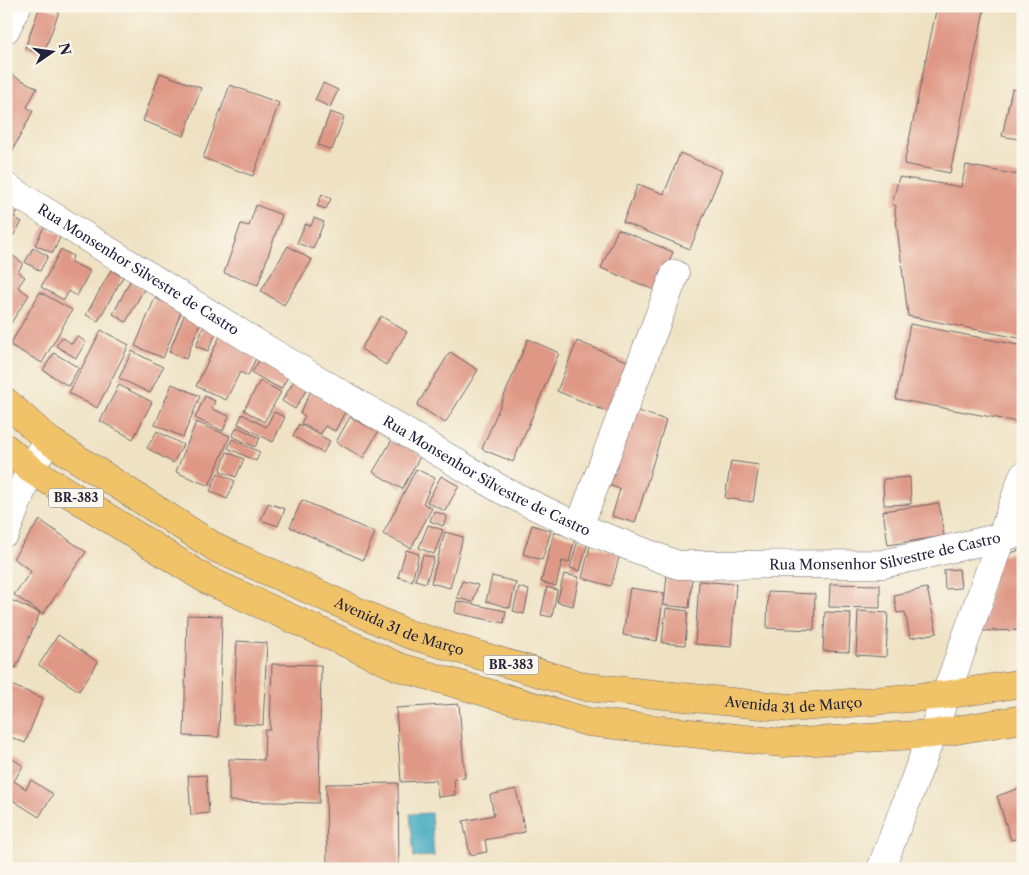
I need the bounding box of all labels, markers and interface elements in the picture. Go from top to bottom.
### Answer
north arrow [28,28,78,78]
text: N [55,41,75,57]
street label: Rua Monsenhor Silvestre de Castro [34,200,242,339]
street label: Rua Monsenhor Silvestre de Castro [380,412,593,539]
road number: BR-383 [48,488,104,508]
street label: Rua Monsenhor Silvestre de Castro [769,528,1002,574]
street label: Avenida 31 de Março [331,593,466,659]
road number: BR-383 [484,656,538,674]
street label: Avenida 31 de Março [723,692,863,717]

